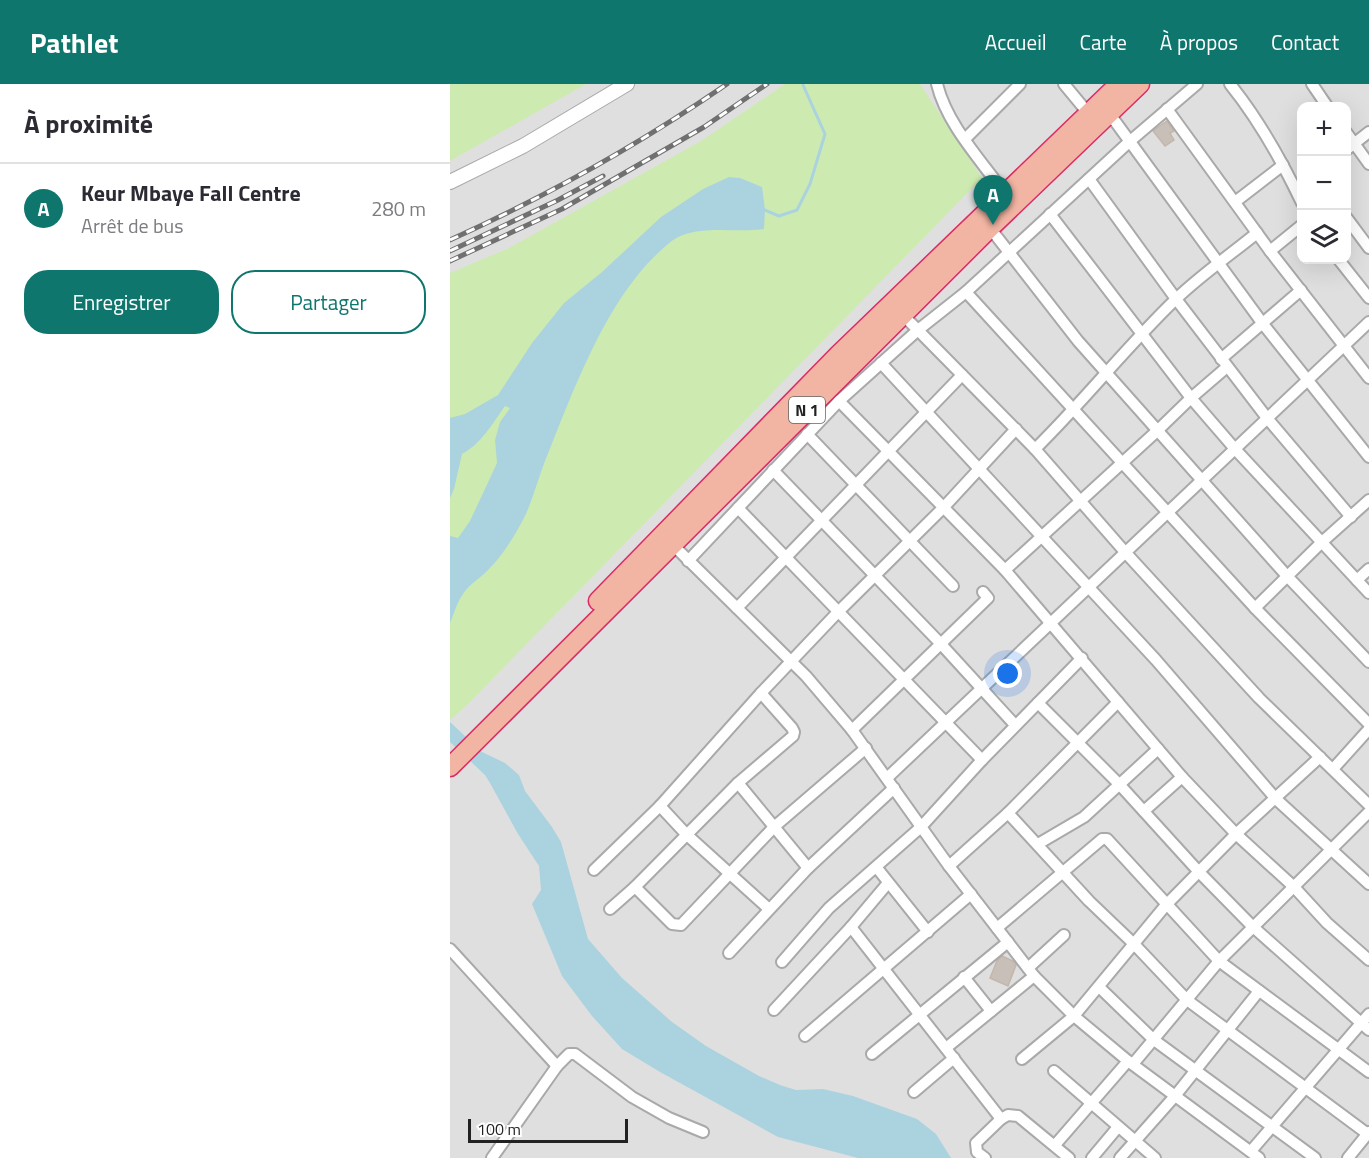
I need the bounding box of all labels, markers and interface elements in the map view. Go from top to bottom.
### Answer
text: Pathlet [30,21,118,64]
text: Accueil [985,26,1047,58]
text: Carte [1080,26,1127,58]
text: À propos [1160,26,1238,58]
text: Contact [1271,26,1339,58]
map controls [1297,102,1351,264]
button: + [1297,102,1351,156]
text: À proximité [24,104,153,143]
button: − [1297,156,1351,210]
text: Keur Mbaye Fall Centre [81,176,301,210]
pin: A [974,176,1012,225]
text: A [37,193,50,224]
text: 280 m [371,193,426,224]
text: Arrêt de bus [81,210,184,241]
button: layers [1297,210,1351,264]
button: Enregistrer [24,270,219,334]
button: Partager [231,270,426,334]
road number: N 1 [789,397,825,423]
your location [993,659,1022,688]
scale bar [468,1116,628,1144]
text: 100 m [477,1117,521,1141]

